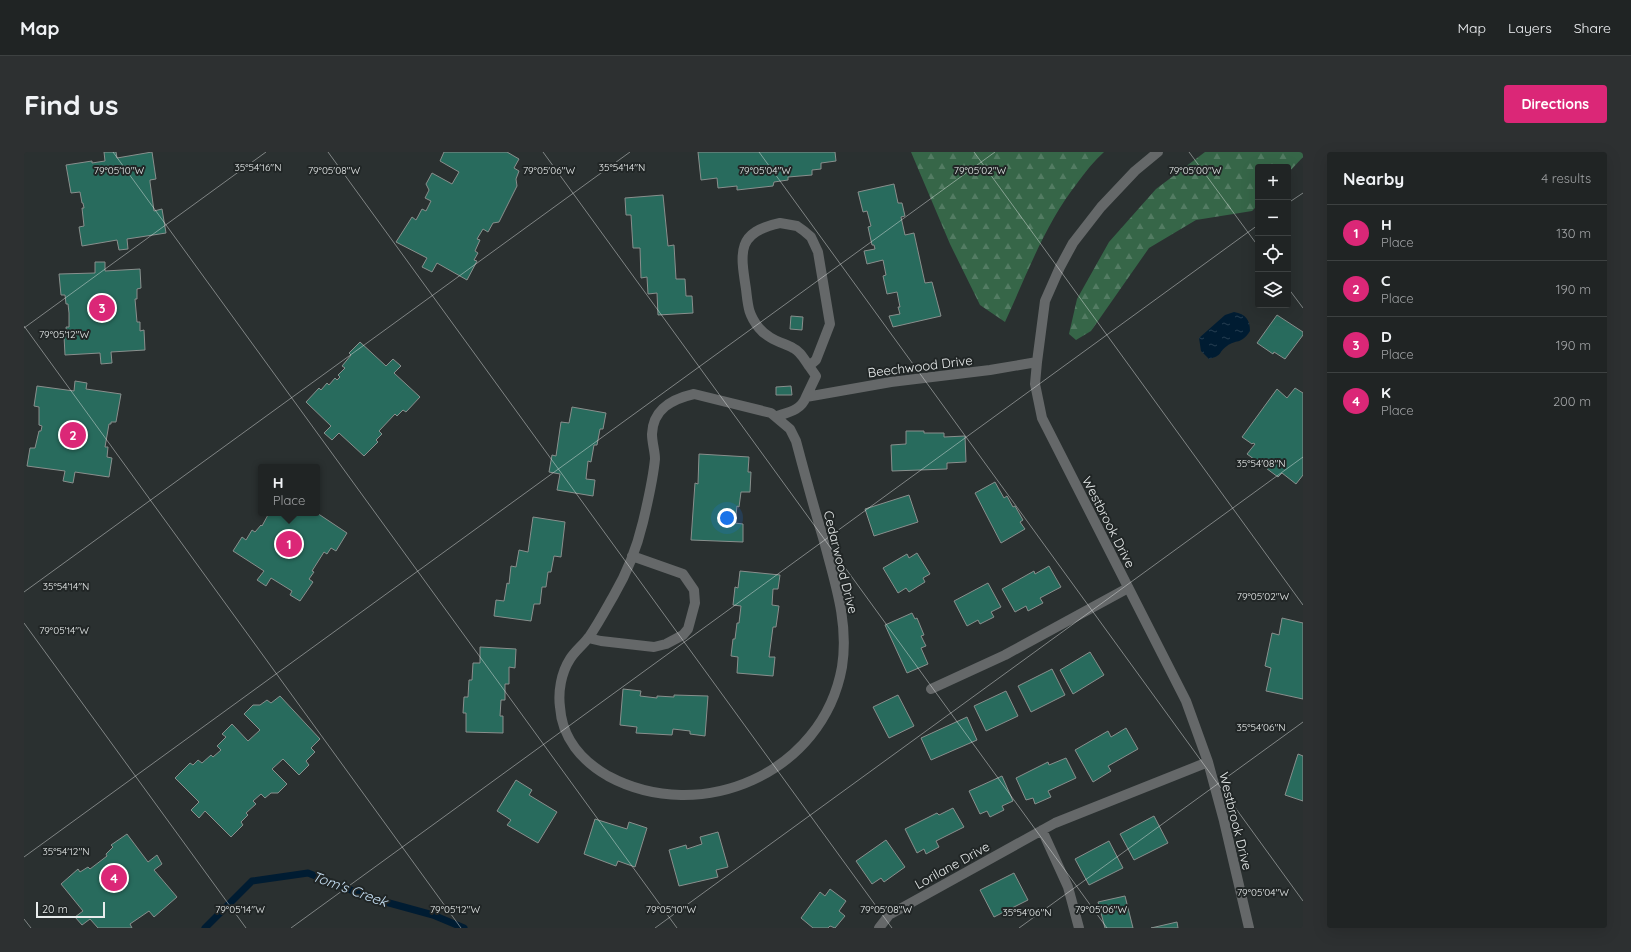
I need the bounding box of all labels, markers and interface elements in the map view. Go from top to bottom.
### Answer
text: Map [20,16,59,40]
text: Map [1457,19,1486,37]
text: Layers [1508,19,1552,37]
text: Share [1574,19,1611,37]
button: Directions [1504,85,1607,123]
text: Find us [24,87,118,122]
text: 35°54'16"N [235,161,281,174]
text: 35°54'14"N [599,161,645,174]
text: 79°05'10"W [94,164,145,177]
text: 79°05'08"W [308,164,360,177]
text: 79°05'06"W [523,164,575,177]
text: 79°05'04"W [739,164,791,177]
text: 79°05'02"W [954,164,1007,177]
text: 79°05'00"W [1169,164,1222,177]
map controls [1255,164,1291,308]
button: + [1255,164,1291,200]
text: Nearby [1343,168,1404,189]
text: 4 results [1541,170,1591,186]
button: − [1255,200,1291,236]
text: H [1381,215,1392,234]
text: 1 [1353,225,1359,241]
text: 130 m [1556,225,1591,241]
text: Place [1381,234,1414,250]
button: locate [1255,236,1291,272]
text: C [1381,271,1390,290]
button: layers [1255,272,1291,308]
text: 2 [1352,281,1360,297]
text: 190 m [1556,281,1591,297]
text: Place [1381,290,1414,306]
pin: 3 [89,293,115,323]
text: D [1381,327,1392,346]
text: 79°05'12"W [39,328,89,341]
text: 3 [1353,337,1359,353]
text: 190 m [1556,337,1591,353]
text: Place [1381,346,1414,362]
street label: Beechwood Drive [867,352,973,380]
text: K [1381,383,1391,402]
text: 4 [1352,393,1360,409]
text: 200 m [1553,393,1591,409]
text: Place [1381,402,1414,418]
pin: 2 [60,420,86,450]
text: 35°54'08"N [1236,457,1286,470]
popup [258,464,320,516]
text: H [273,473,283,492]
street label: Westbrook Drive [1079,474,1139,570]
text: Place [273,492,305,508]
your location [717,508,737,528]
street label: Cedarwood Drive [820,509,862,615]
pin: 1 [276,529,302,559]
text: 35°54'14"N [43,580,89,593]
text: 79°05'02"W [1237,590,1290,603]
text: 79°05'14"W [39,624,89,637]
text: 35°54'06"N [1236,721,1286,734]
street label: Westbrook Drive [1216,770,1256,872]
street label: Lorilane Drive [912,838,992,892]
text: 35°54'12"N [42,845,90,858]
pin: 4 [101,863,127,893]
water label: Tom's Creek [310,867,391,911]
text: 79°05'04"W [1237,886,1289,899]
scale bar [36,900,105,919]
text: 20 m [42,902,68,916]
text: 79°05'14"W [215,903,265,916]
text: 79°05'12"W [430,903,480,916]
text: 79°05'10"W [646,903,697,916]
text: 79°05'08"W [860,903,912,916]
text: 79°05'06"W [1075,903,1127,916]
text: 35°54'06"N [1002,906,1052,919]

